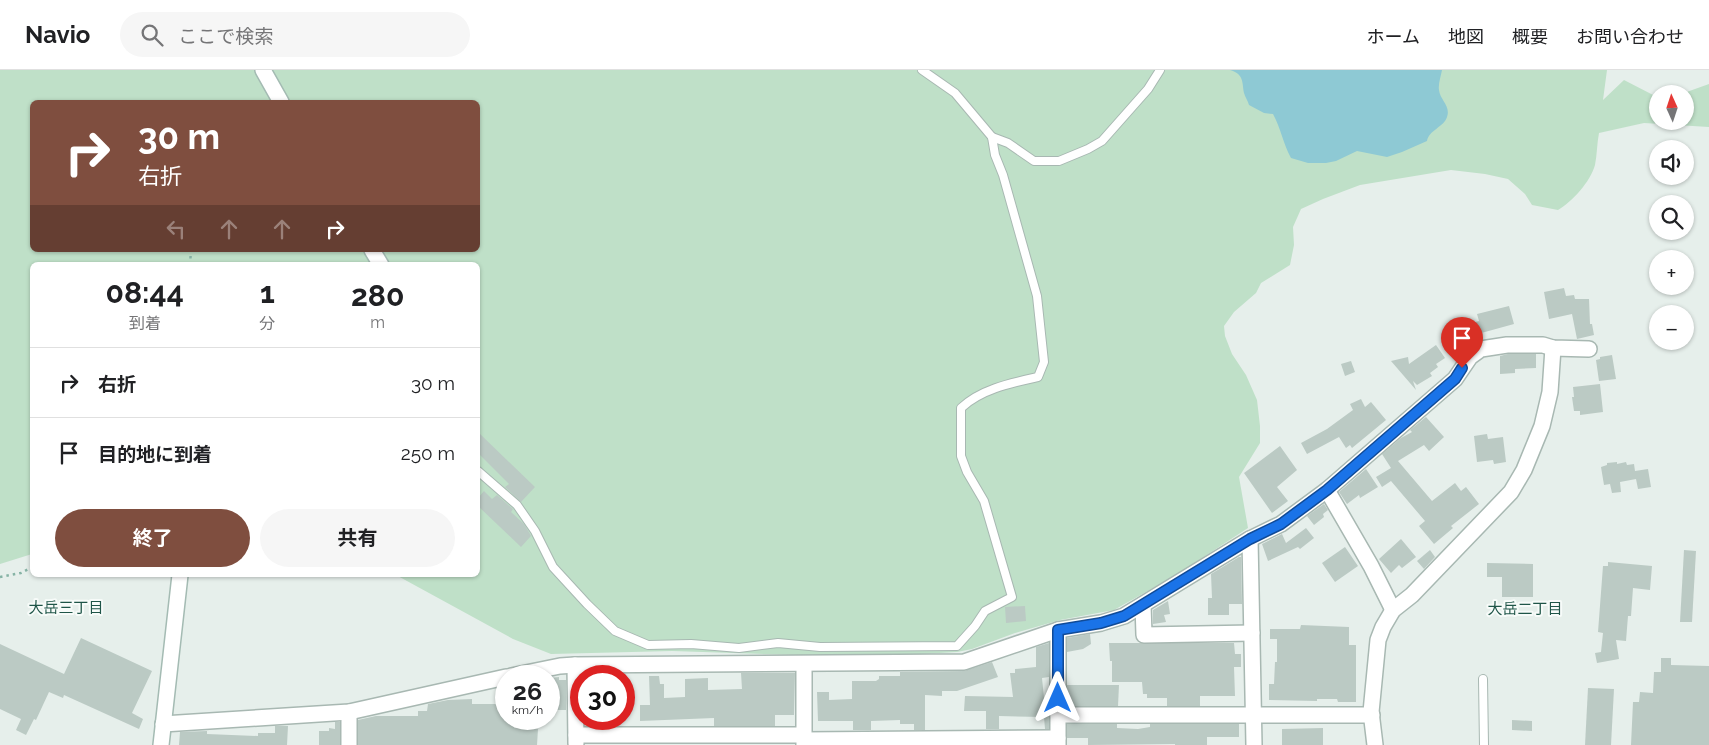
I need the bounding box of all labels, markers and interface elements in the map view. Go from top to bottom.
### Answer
search box [120,12,470,57]
text: Navio [25,20,90,49]
icon: search [138,21,166,49]
text: ここで検索 [178,25,273,47]
text: ホーム [1367,26,1420,47]
text: 地図 [1448,26,1484,47]
text: 概要 [1512,26,1548,47]
text: お問い合わせ [1576,26,1684,47]
north arrow [1649,85,1694,130]
map controls [1649,85,1694,350]
text: 30 m [138,116,220,157]
icon: right [55,120,120,185]
button: sound [1649,140,1694,185]
text: 右折 [138,163,182,189]
button: search [1649,195,1694,240]
icon: left [162,215,190,243]
icon: ahead [215,215,243,243]
icon: ahead [268,215,296,243]
icon: right [321,215,349,243]
button: + [1649,250,1694,295]
text: 08:44 [106,275,184,310]
text: 1 [260,275,275,310]
text: 280 [351,278,404,313]
button: − [1649,305,1694,350]
text: m [370,313,385,332]
text: 到着 [129,314,161,333]
text: 分 [259,314,275,333]
pin [1441,317,1483,368]
icon: arrive [1448,324,1476,352]
icon: right [55,369,83,397]
text: 30 m [411,372,455,394]
text: 右折 [98,373,136,395]
icon: arrive [55,439,83,467]
text: 250 m [401,442,455,464]
text: 目的地に到着 [98,443,212,465]
button: 終了 [55,509,250,567]
button: 共有 [260,509,455,567]
district label: 大岳三丁目 [28,599,104,617]
district label: 大岳二丁目 [1487,600,1563,618]
speed limit sign: 30 [570,665,635,730]
position arrow [1031,671,1083,723]
text: 26 [513,676,542,706]
text: km/h [512,703,543,717]

